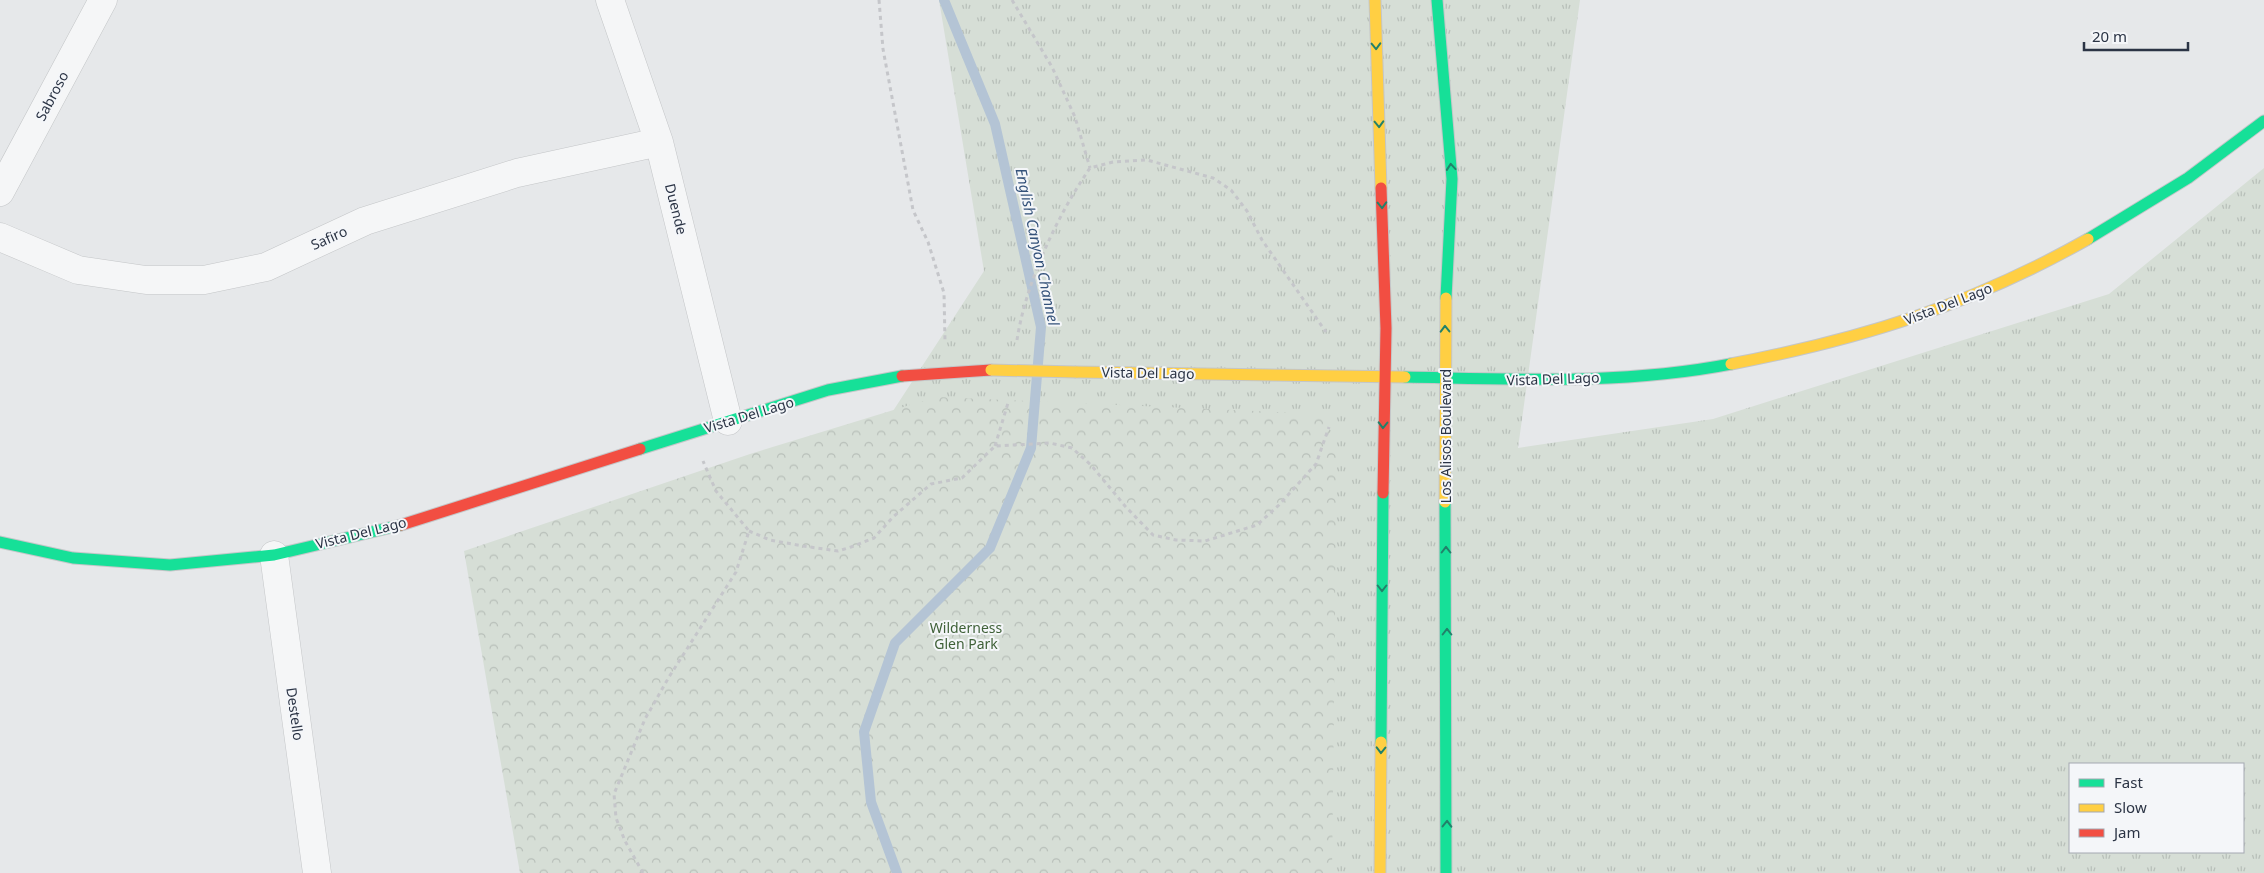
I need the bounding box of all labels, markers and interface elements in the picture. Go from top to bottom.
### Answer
scale bar [2084,20,2188,52]
text: 20 m [2092,26,2127,46]
one-way arrow [1371,42,1382,50]
street label: Sabroso [31,68,72,124]
one-way arrow [1374,120,1384,128]
one-way arrow [1445,162,1456,170]
water label: English Canyon Channel [1011,166,1065,329]
street label: Duende [661,181,692,236]
one-way arrow [1377,202,1387,209]
street label: Safiro [308,221,350,254]
street label: Vista Del Lago [1901,278,1995,329]
one-way arrow [1440,325,1450,332]
street label: Vista Del Lago [1101,362,1195,383]
street label: Vista Del Lago [1506,367,1600,390]
street label: Los Alisos Boulevard [1436,369,1455,503]
street label: Vista Del Lago [702,392,796,437]
one-way arrow [1378,422,1388,430]
street label: Vista Del Lago [314,512,408,553]
one-way arrow [1441,546,1451,554]
one-way arrow [1377,584,1387,592]
park label: Wilderness Glen Park [930,618,1003,653]
one-way arrow [1442,627,1452,635]
street label: Destello [282,686,309,742]
one-way arrow [1376,747,1386,755]
legend [2069,763,2244,853]
text: Fast [2114,772,2143,792]
text: Slow [2114,797,2147,817]
one-way arrow [1442,820,1452,828]
text: Jam [2112,822,2141,842]

